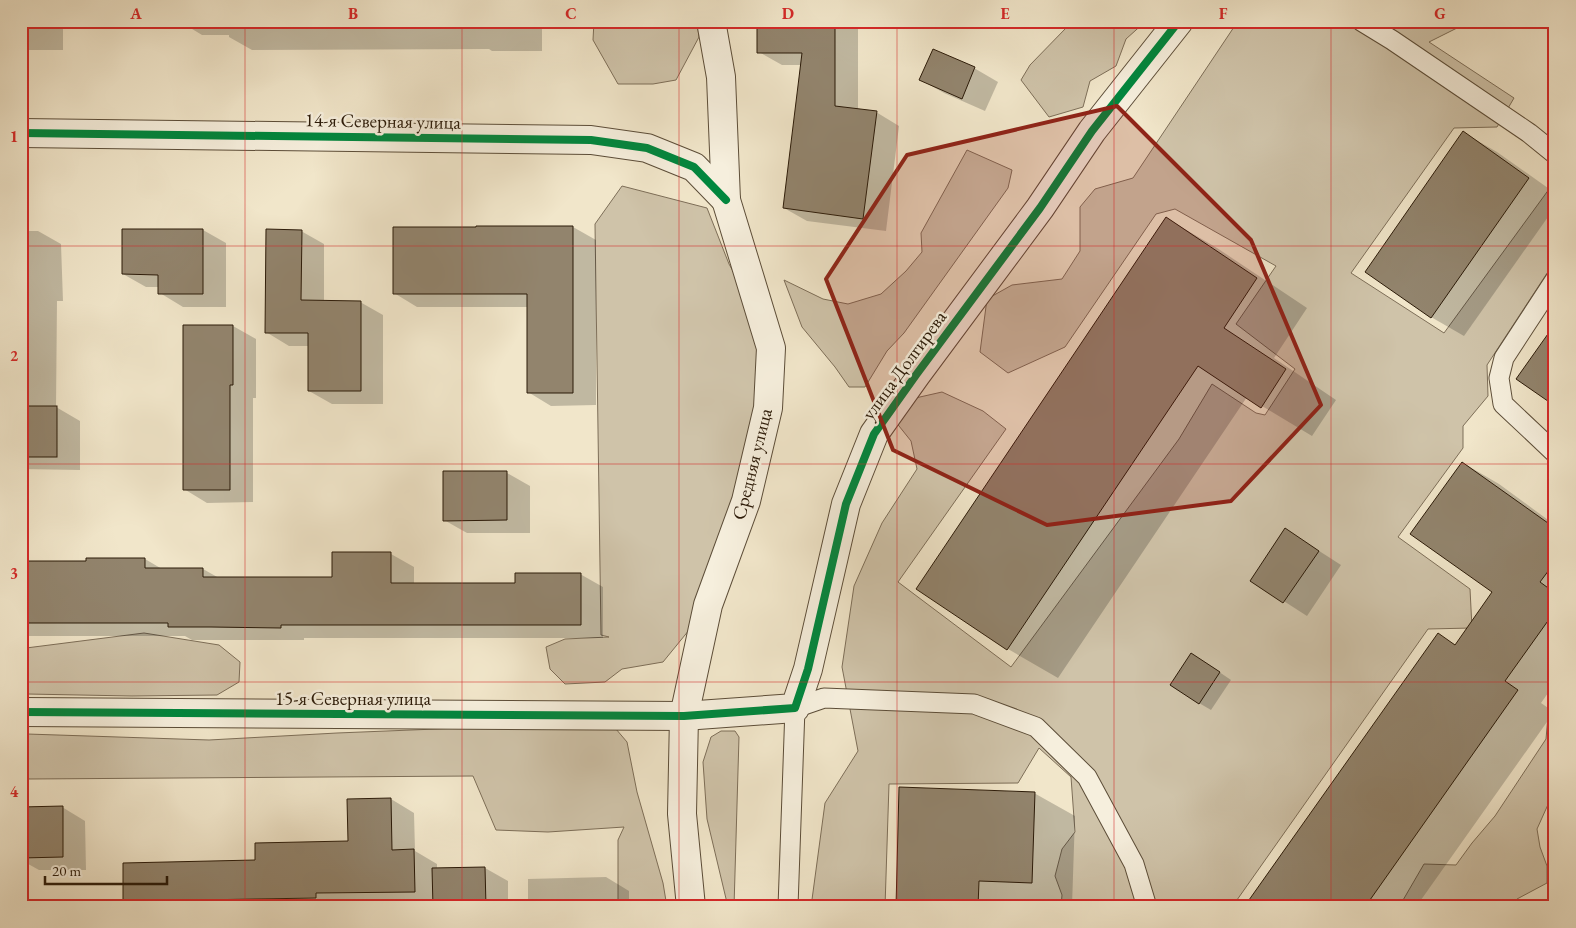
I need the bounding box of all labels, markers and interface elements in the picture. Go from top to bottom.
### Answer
text: A [129,3,142,24]
text: B [348,3,358,24]
text: C [565,3,577,24]
text: D [782,3,794,24]
text: E [1000,3,1010,24]
text: F [1219,3,1228,24]
text: G [1434,3,1446,24]
street label: 14-я Северная улица [305,107,462,135]
text: 1 [10,126,18,147]
street label: улица Долгирева [856,305,952,425]
text: 2 [10,345,19,366]
street label: Средняя улица [726,405,778,523]
text: 3 [10,563,18,584]
street label: 15-я Северная улица [275,686,431,711]
text: 4 [10,781,19,802]
scale bar [45,853,168,885]
text: 20 m [52,861,81,880]

